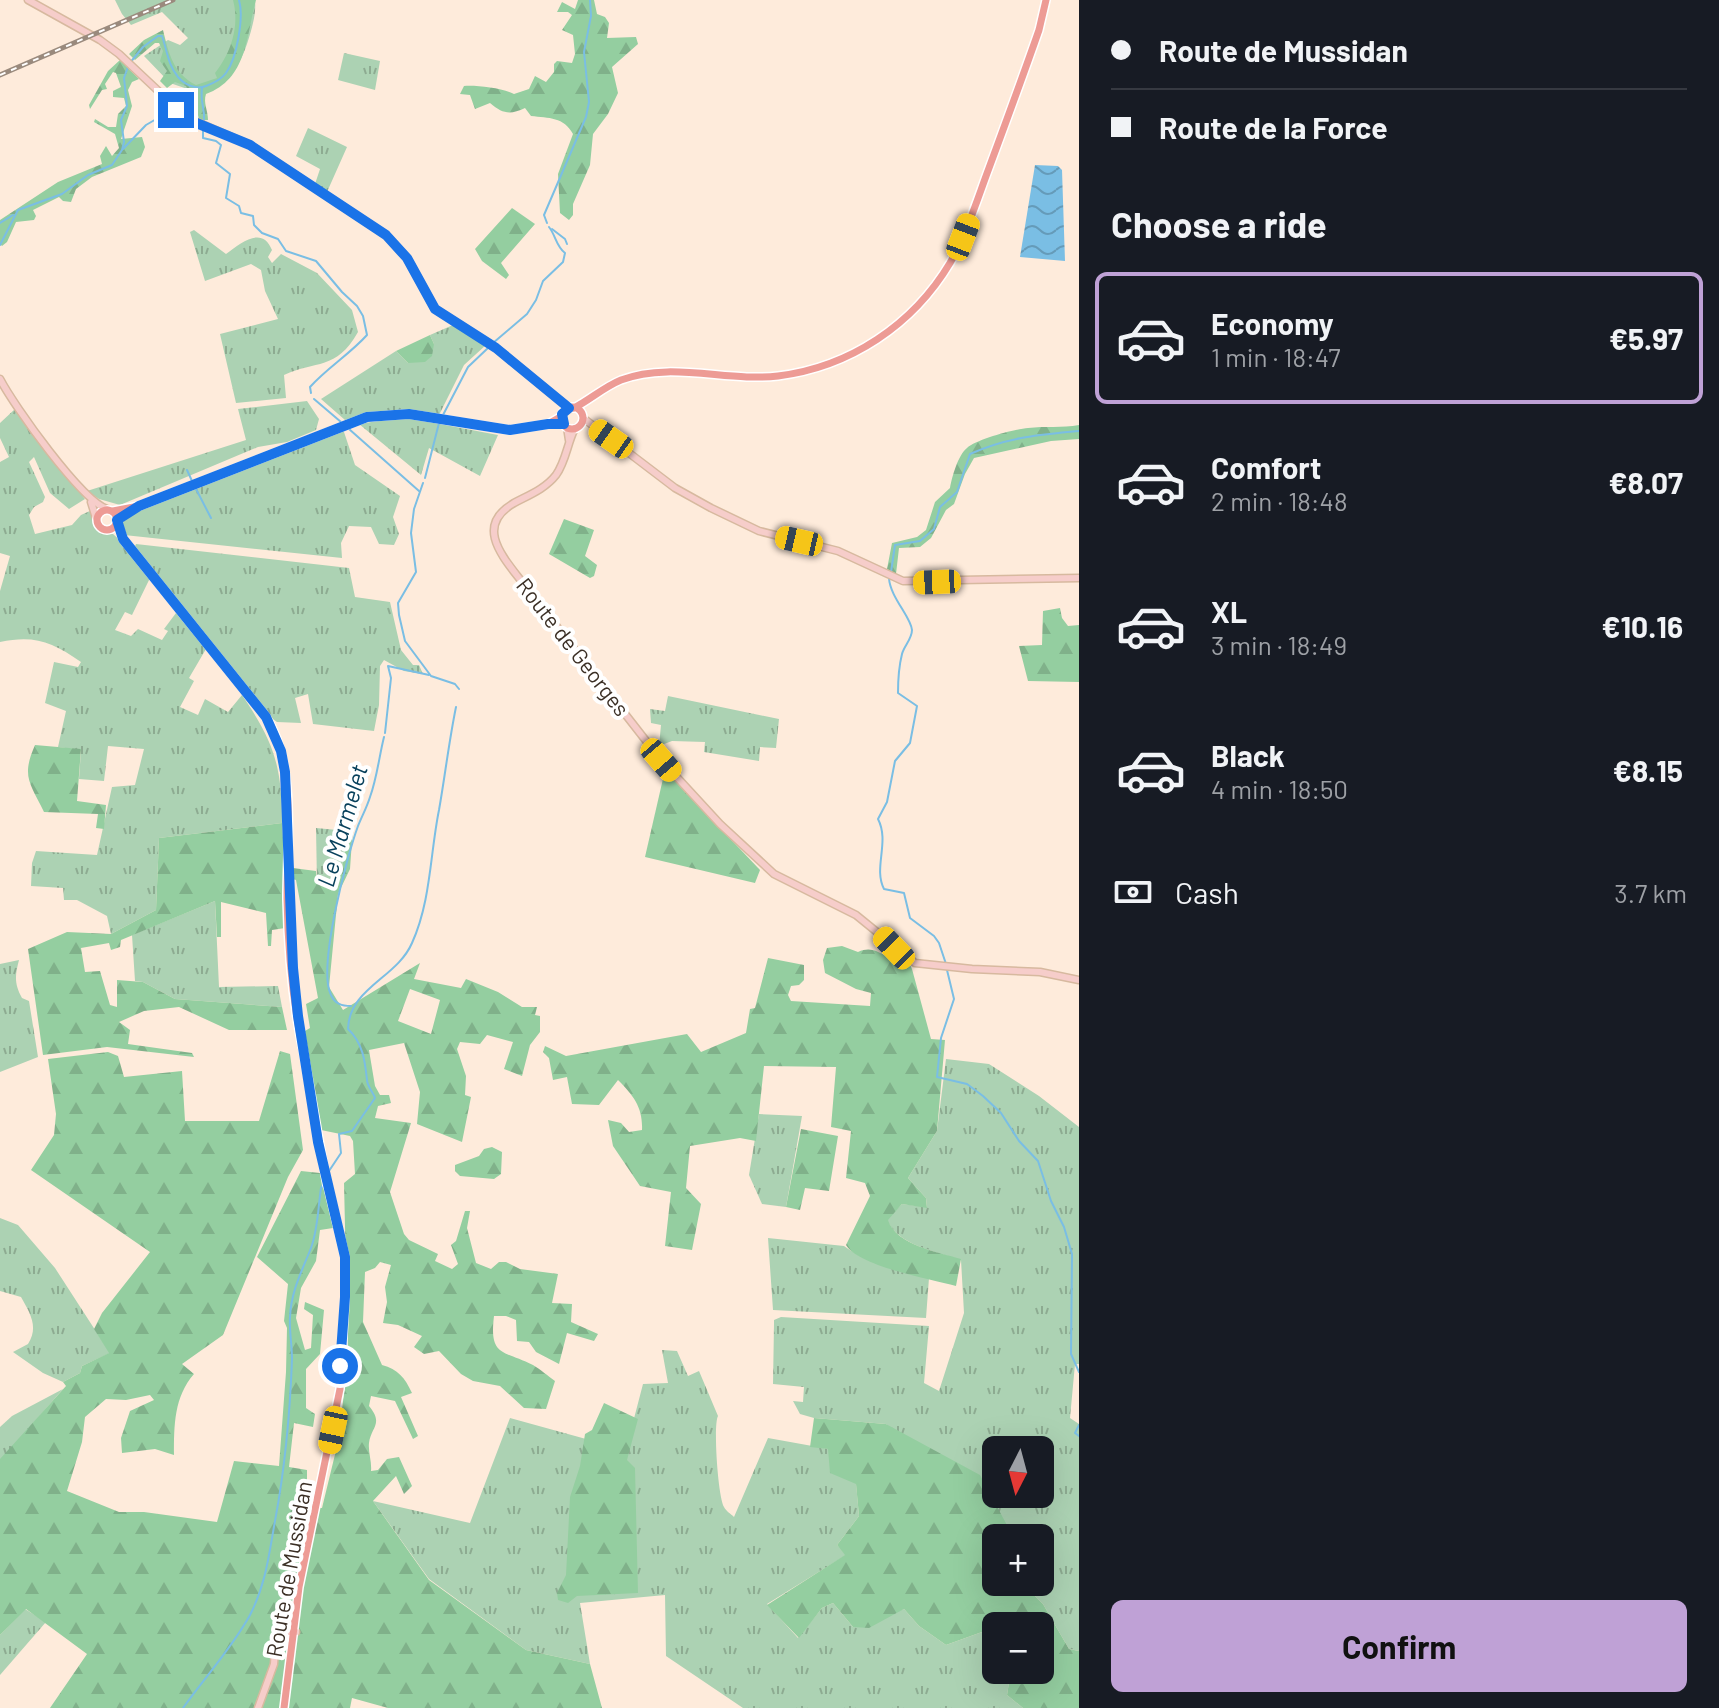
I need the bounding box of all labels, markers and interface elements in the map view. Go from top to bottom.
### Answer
text: Route de Mussidan [1159,32,1408,68]
route end [158,92,194,128]
text: Route de la Force [1159,109,1388,145]
text: Choose a ride [1111,202,1327,245]
car [943,210,983,264]
icon: car [1115,302,1187,374]
text: Economy [1211,305,1334,341]
text: €5.97 [1609,320,1683,356]
text: 1 min · 18:47 [1211,341,1341,372]
car [584,415,638,463]
icon: car [1115,446,1187,518]
text: Comfort [1211,449,1321,485]
text: €8.07 [1608,464,1683,500]
text: 2 min · 18:48 [1211,485,1347,516]
car [773,524,825,558]
car [913,569,961,595]
street label: Route de Georges [512,572,636,721]
icon: car [1115,590,1187,662]
text: XL [1211,593,1247,629]
text: €10.16 [1601,608,1683,644]
text: 3 min · 18:49 [1211,629,1347,660]
car [636,734,686,786]
icon: car [1115,734,1187,806]
text: Black [1211,737,1285,773]
text: €8.15 [1613,752,1683,788]
water label: Le Marmelet [310,761,373,890]
text: 4 min · 18:50 [1211,773,1348,804]
icon: cash [1111,870,1155,914]
text: Cash [1175,874,1239,910]
text: 3.7 km [1614,877,1687,908]
car [869,922,919,974]
route start [322,1348,358,1384]
car [316,1404,350,1456]
north arrow [982,1436,1054,1508]
map controls [982,1436,1054,1684]
street label: Route de Mussidan [260,1479,316,1659]
button: + [982,1524,1054,1596]
button: Confirm [1111,1600,1687,1692]
button: − [982,1612,1054,1684]

